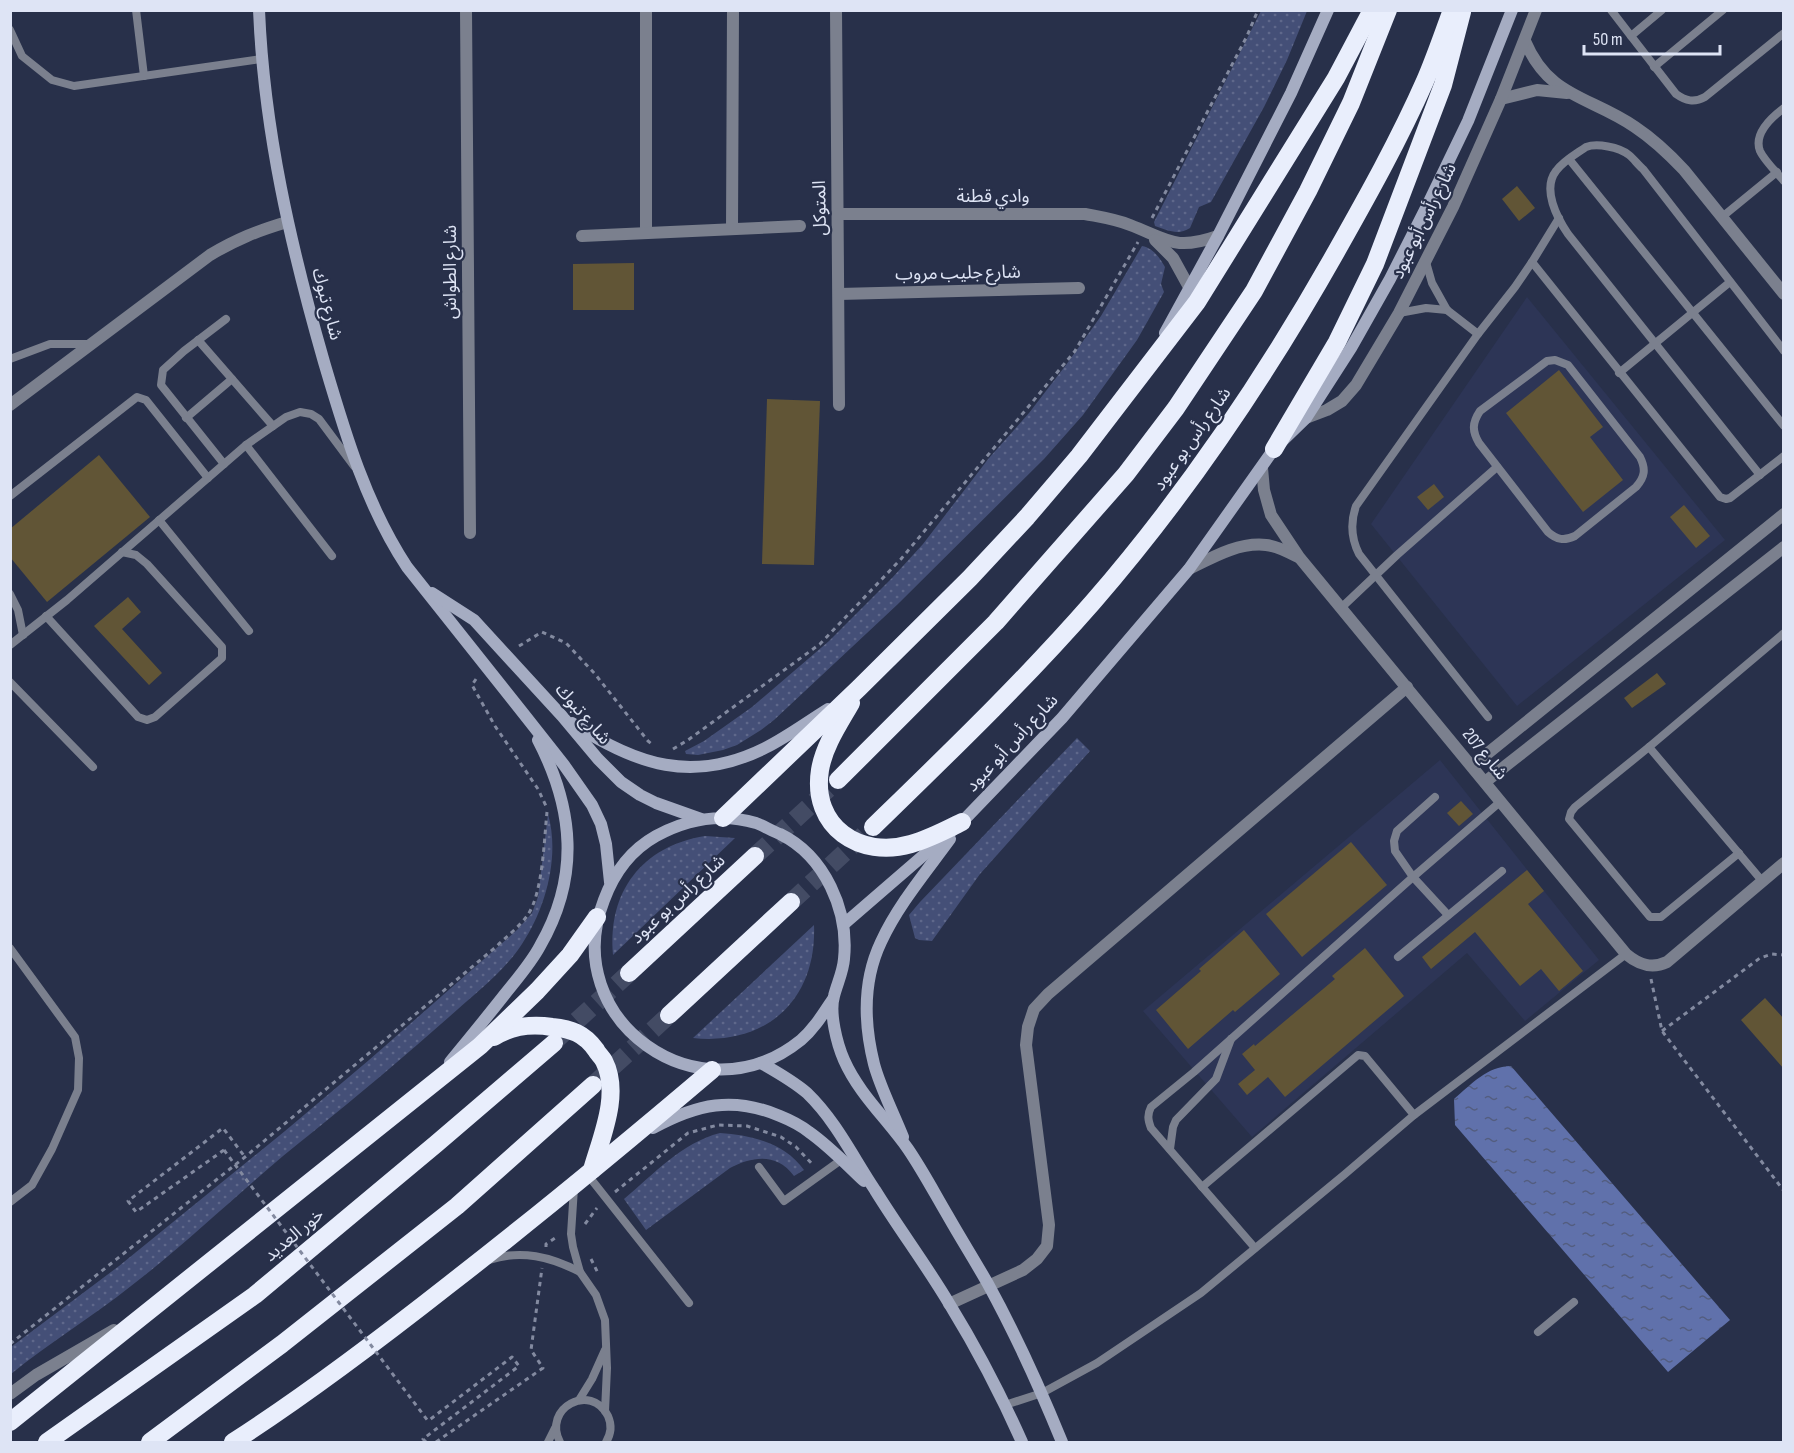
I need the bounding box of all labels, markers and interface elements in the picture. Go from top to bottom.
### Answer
scale bar [1584,18,1720,56]
text: 50 m [1593,29,1623,50]
street label: شارع رأس أبو عبود [1386,159,1464,283]
street label: المتوكل [809,180,831,236]
street label: وادي قطنة [956,186,1030,209]
street label: شارع الطواش [440,225,464,319]
street label: شارع جليب مروب [895,261,1021,288]
street label: شارع تبوك [304,266,347,343]
street label: شارع رأس بو عبود [1148,382,1238,496]
street label: شارع تبوك [549,679,615,751]
street label: شارع رأس أبو عبود [961,689,1065,798]
street label: شارع 207 [1455,724,1512,786]
street label: شارع رأس بو عبود [626,849,732,950]
street label: خور العديد [260,1204,328,1266]

